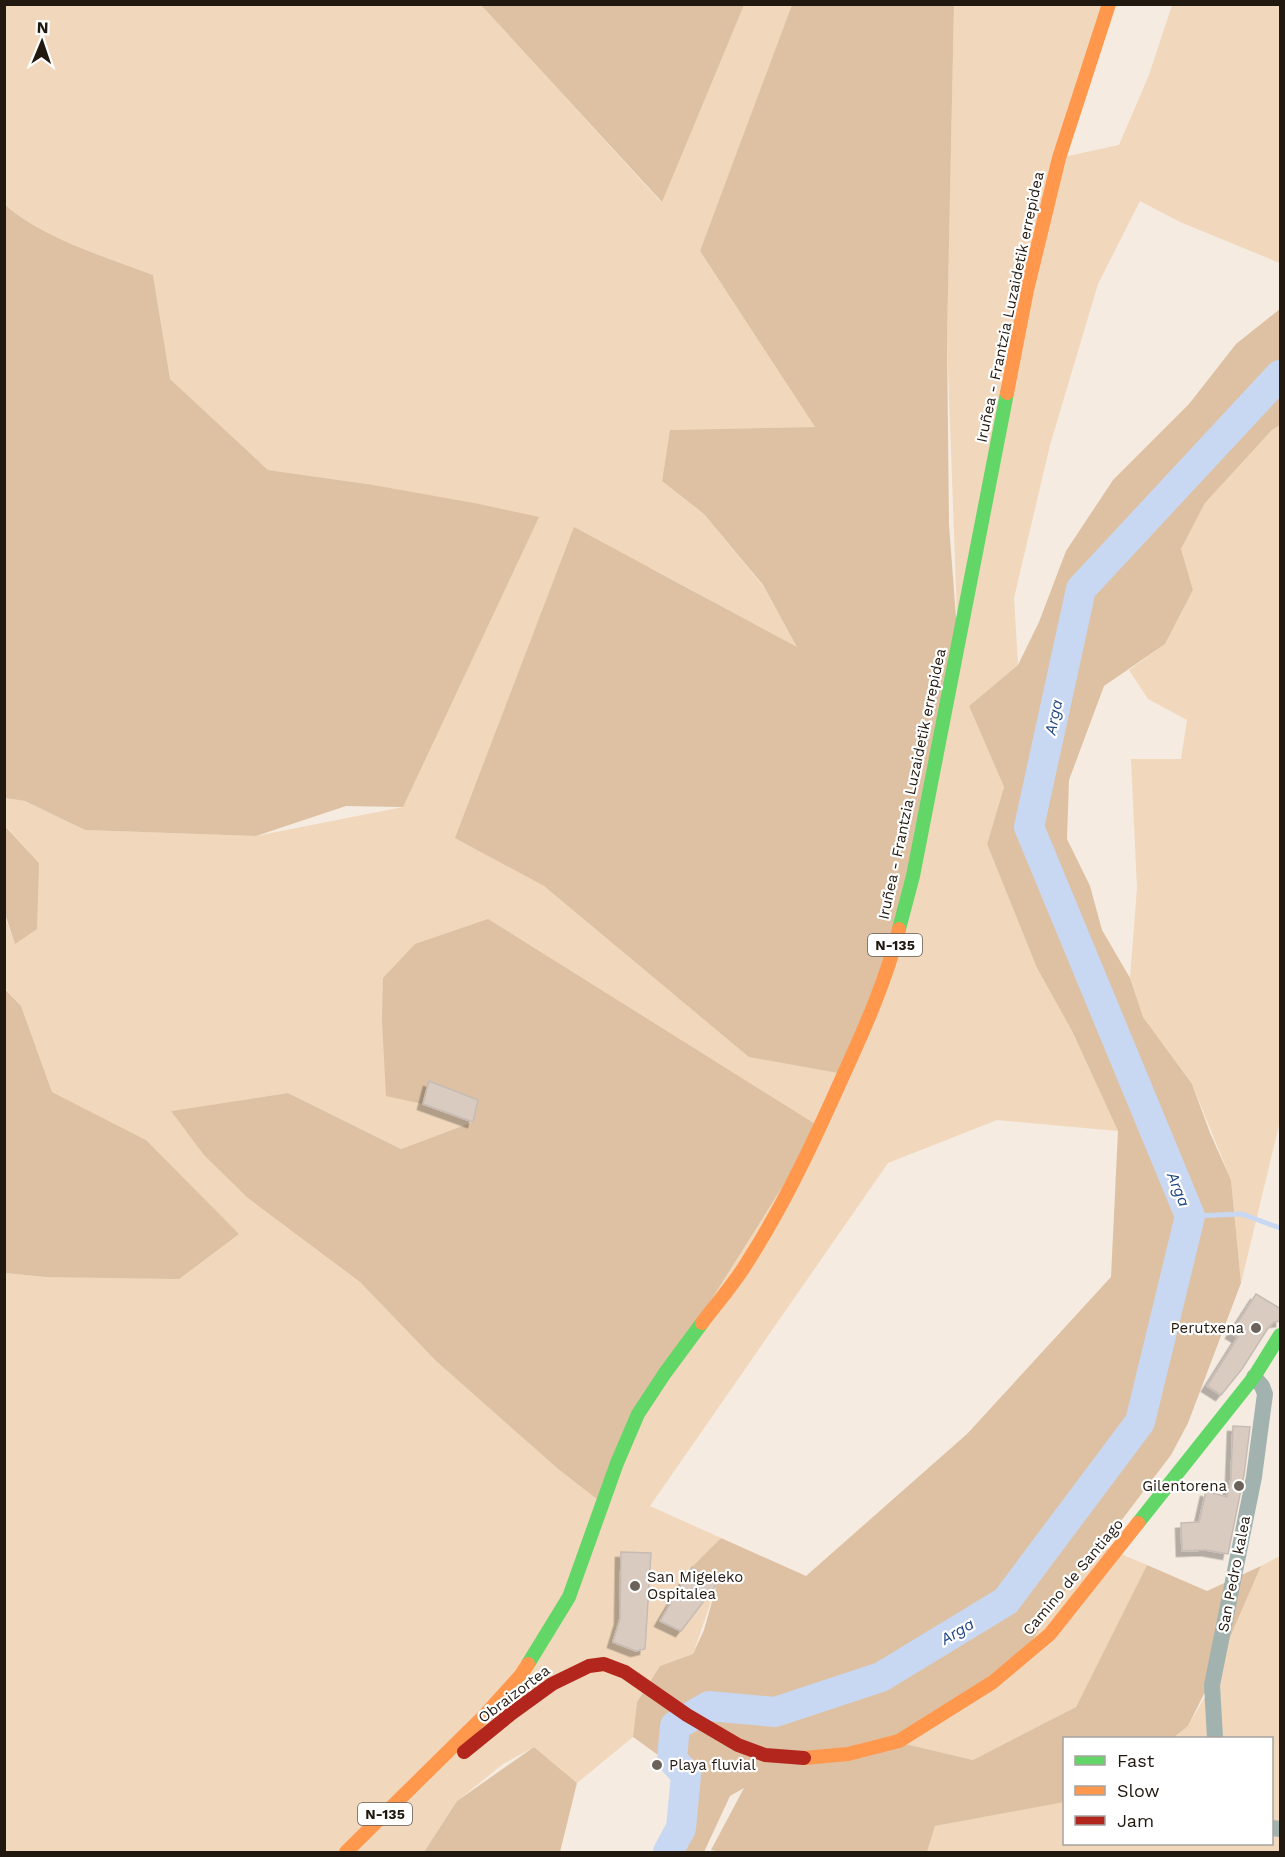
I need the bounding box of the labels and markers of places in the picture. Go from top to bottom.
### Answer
place label: Perutxena [1171,1319,1244,1337]
marker: Perutxena [1249,1321,1263,1335]
place label: Gilentorena [1142,1477,1228,1495]
marker: Gilentorena [1232,1479,1246,1493]
place label: San Migeleko Ospitalea [647,1568,743,1603]
marker: San Migeleko Ospitalea [628,1579,642,1593]
place label: Playa fluvial [669,1756,756,1774]
marker: Playa fluvial [650,1758,664,1772]

